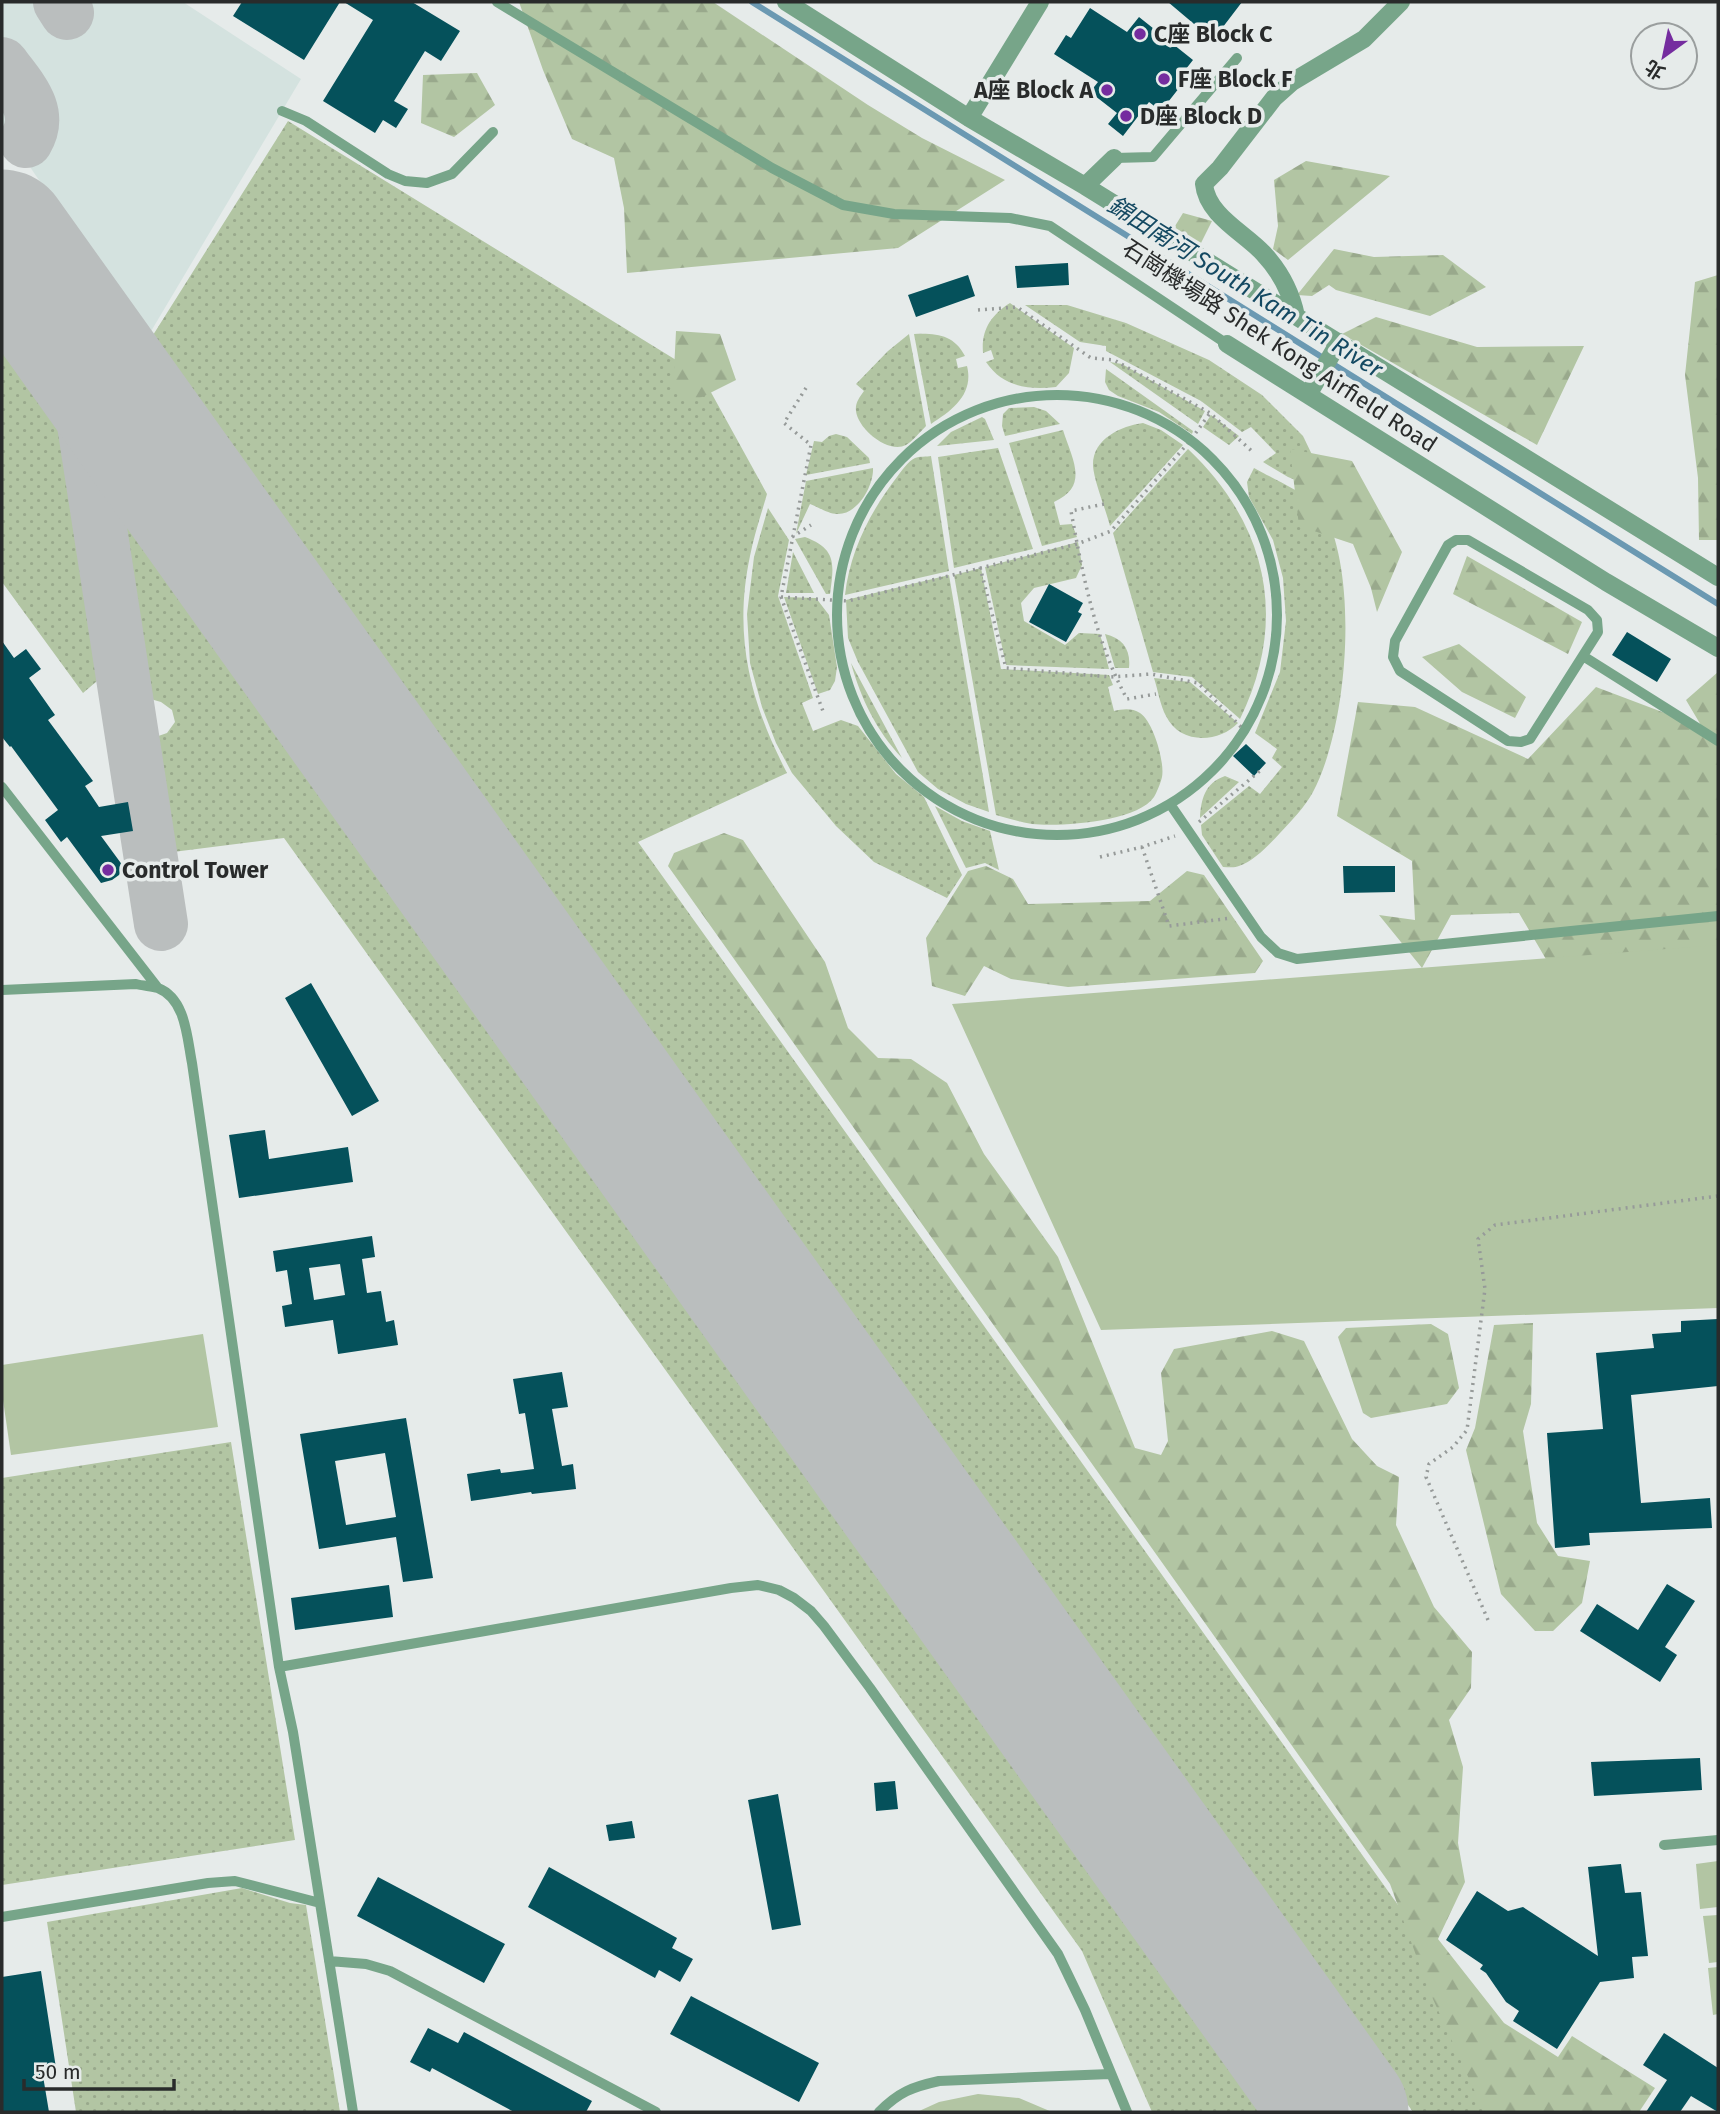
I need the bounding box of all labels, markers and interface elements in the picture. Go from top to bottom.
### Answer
place label: C座 Block C [1154,20,1273,48]
north arrow [1629,21,1699,91]
marker: C座 Block C [1132,26,1148,42]
text: 北 [1641,55,1669,85]
place label: F座 Block F [1178,65,1292,93]
marker: F座 Block F [1156,71,1172,87]
place label: A座 Block A [973,76,1093,104]
marker: A座 Block A [1099,82,1115,98]
place label: D座 Block D [1140,102,1262,130]
marker: D座 Block D [1118,108,1134,124]
water label: 錦田南河 South Kam Tin River [1102,191,1388,384]
street label: 石崗機場路 Shek Kong Airfield Road [1117,234,1443,458]
place label: Control Tower [122,856,269,884]
marker: Control Tower [100,862,116,878]
scale bar [24,2048,175,2092]
text: 50 m [35,2059,81,2085]

